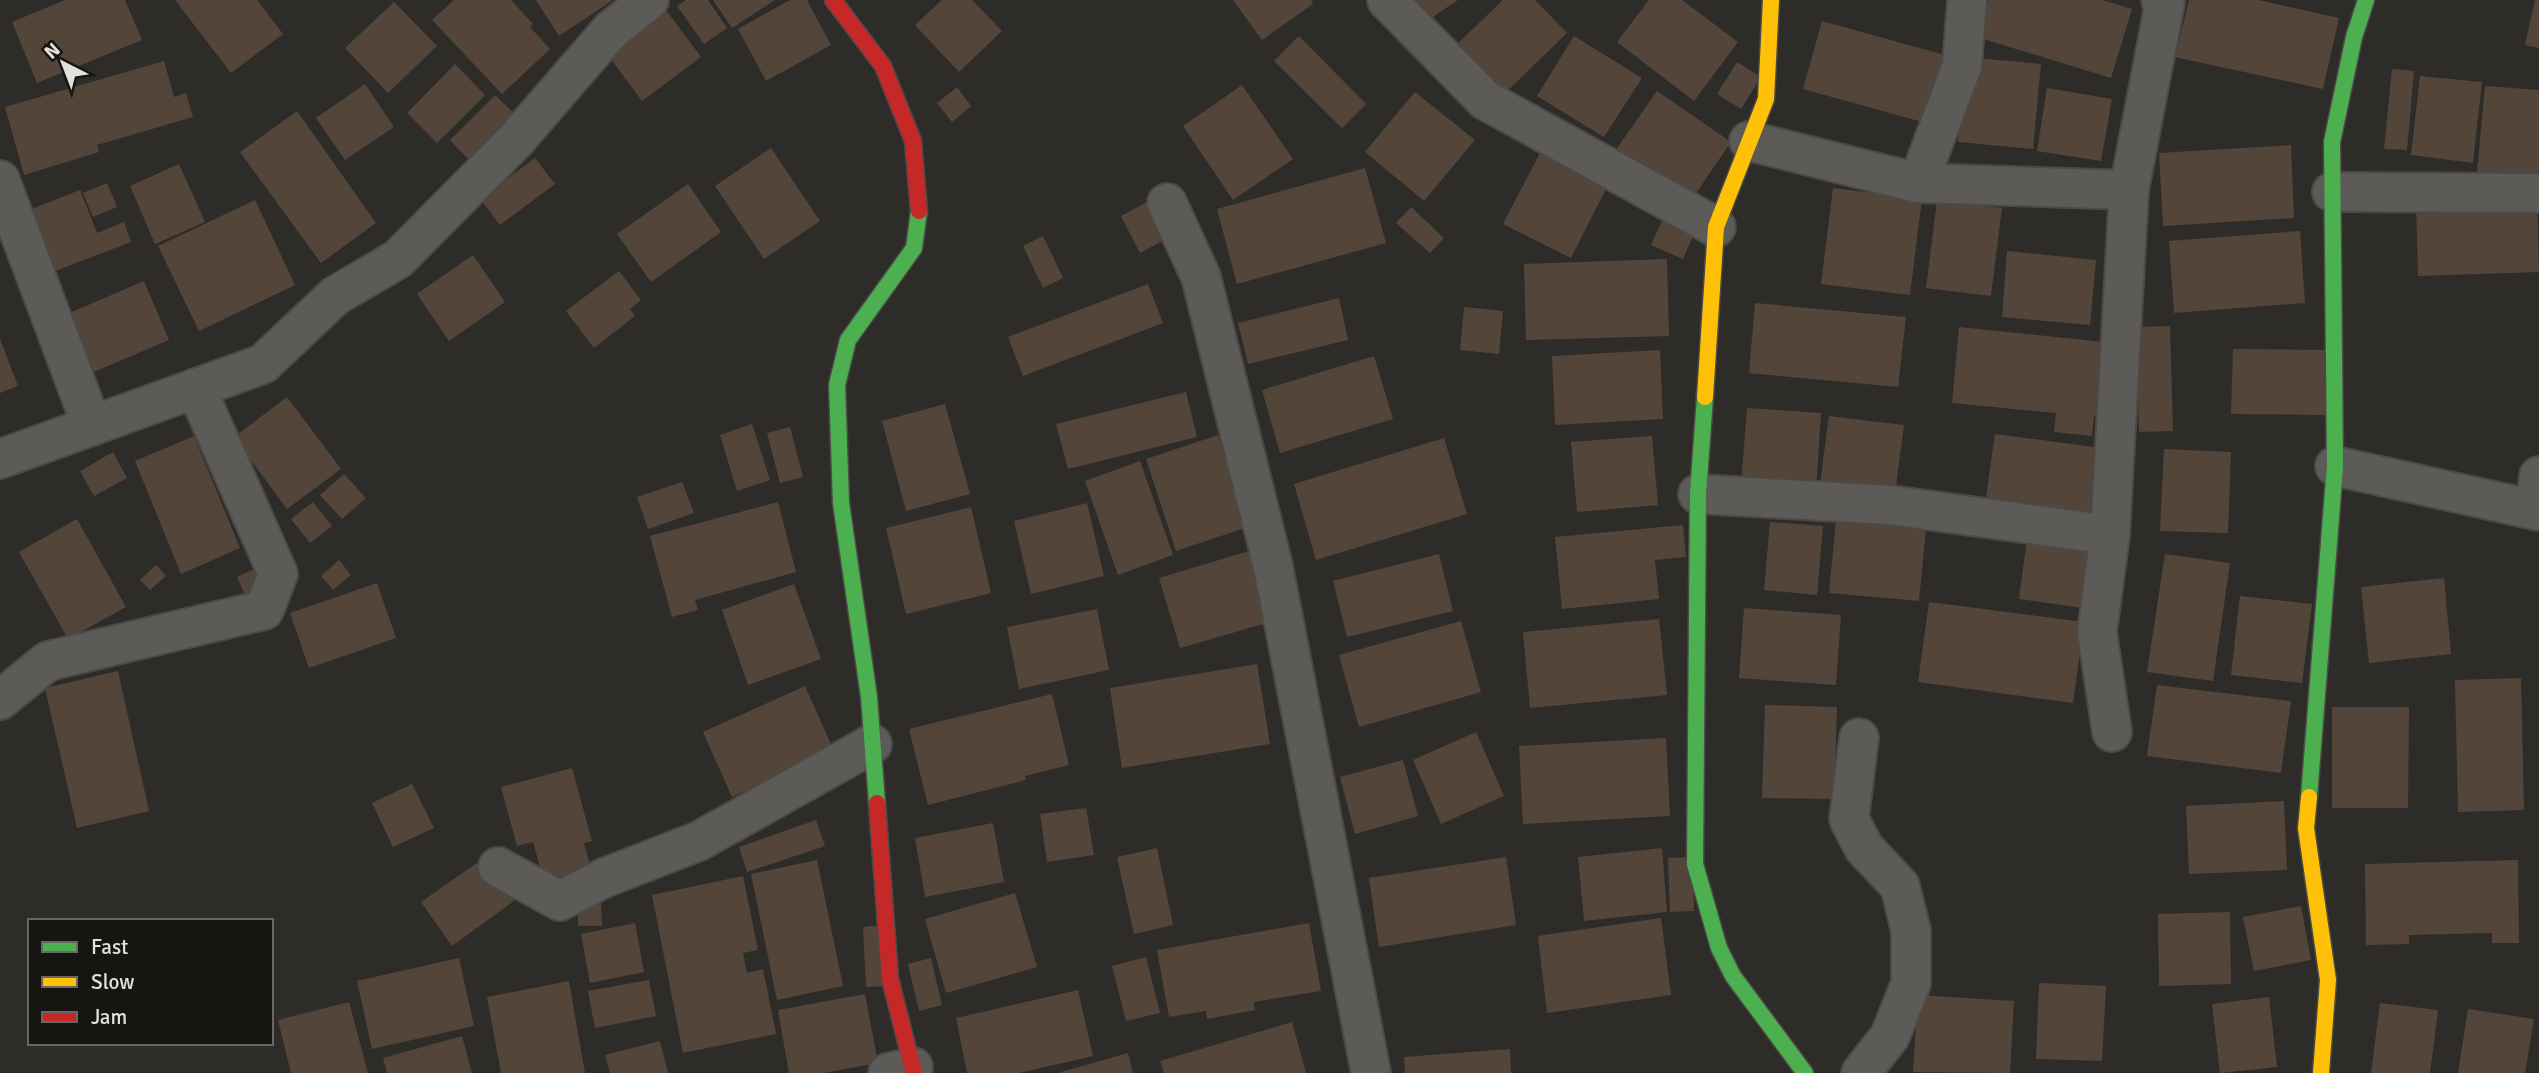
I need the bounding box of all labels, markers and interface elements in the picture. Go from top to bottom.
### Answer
north arrow [28,28,98,98]
text: N [39,38,65,64]
legend [28,919,273,1045]
text: Fast [91,934,128,960]
text: Slow [91,969,135,995]
text: Jam [91,1004,127,1030]

